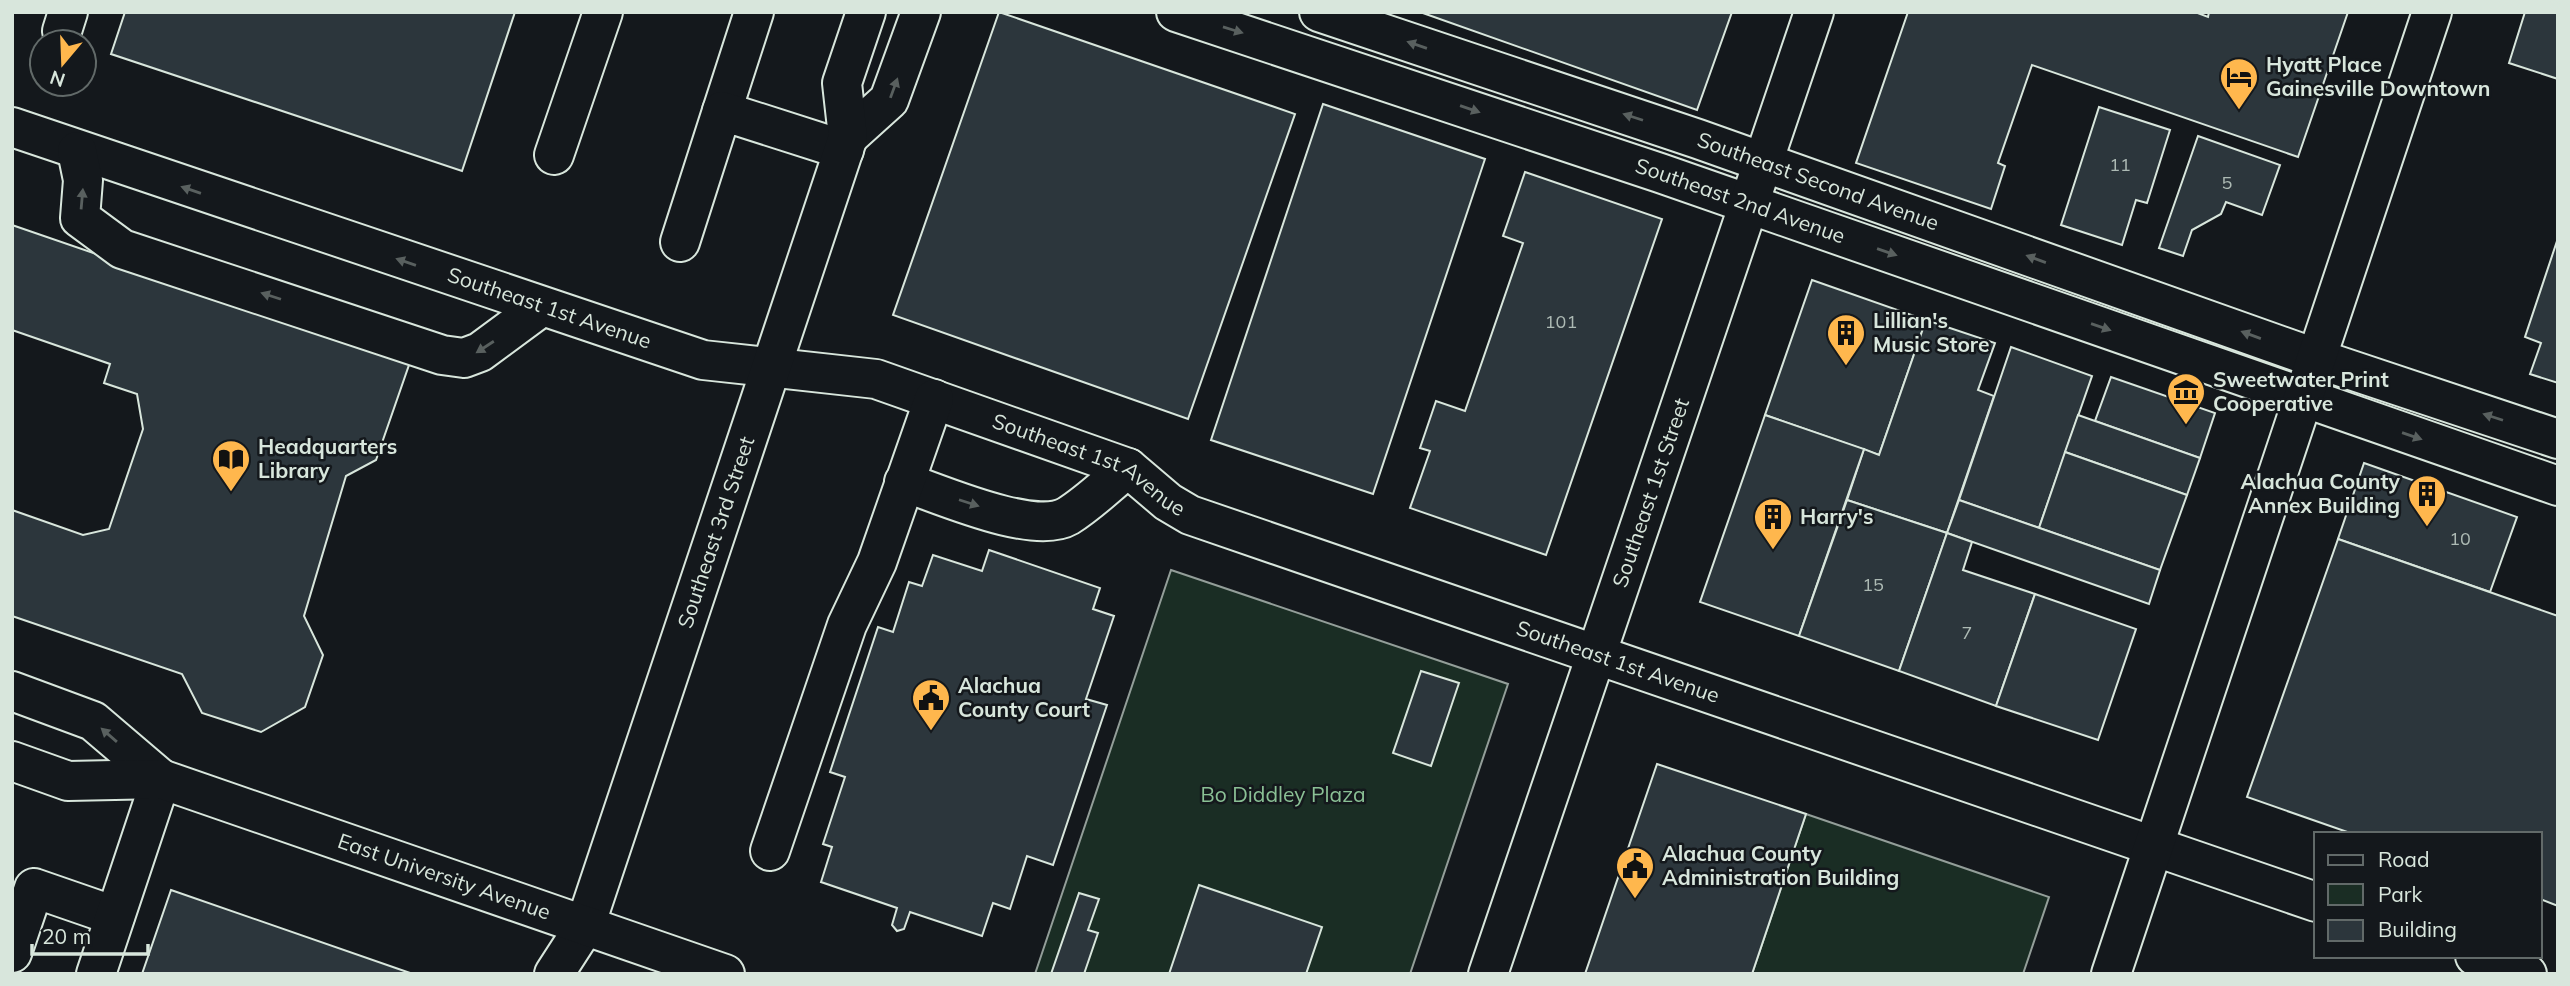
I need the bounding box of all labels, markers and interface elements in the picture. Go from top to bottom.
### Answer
one-way arrow [1223,25,1244,36]
north arrow [28,28,98,98]
one-way arrow [1407,39,1428,50]
place label: Hyatt Place Gainesville Downtown [2266,51,2490,101]
hotel icon: Hyatt Place Gainesville Downtown [2218,56,2260,111]
text: N [47,65,68,93]
one-way arrow [889,77,900,98]
one-way arrow [1460,104,1481,115]
one-way arrow [1623,111,1644,122]
street label: Southeast Second Avenue [1694,126,1943,235]
street label: Southeast 2nd Avenue [1632,152,1849,249]
house number: 11 [2109,153,2131,176]
house number: 5 [2222,171,2233,194]
one-way arrow [180,184,201,194]
one-way arrow [77,187,88,209]
one-way arrow [1876,247,1897,258]
one-way arrow [2026,253,2047,264]
one-way arrow [396,256,417,267]
street label: Southeast 1st Avenue [444,261,655,354]
one-way arrow [260,290,281,301]
place label: Lillian's Music Store [1873,307,1989,357]
house number: 101 [1545,310,1577,333]
building icon: Lillian's Music Store [1825,312,1867,367]
one-way arrow [2091,322,2112,333]
one-way arrow [2240,329,2261,340]
one-way arrow [476,340,495,353]
place label: Sweetwater Print Cooperative [2213,366,2389,416]
museum icon: Sweetwater Print Cooperative [2165,371,2207,426]
street label: Southeast 1st Street [1606,395,1694,590]
street label: Southeast 1st Avenue [989,407,1190,521]
one-way arrow [2482,412,2503,422]
one-way arrow [2402,431,2423,442]
place label: Headquarters Library [258,433,397,483]
street label: Southeast 3rd Street [671,433,759,631]
library icon: Headquarters Library [210,438,252,493]
place label: Alachua County Annex Building [2240,468,2401,518]
building icon: Alachua County Annex Building [2406,473,2448,528]
building icon: Harry's [1752,496,1794,551]
one-way arrow [959,498,980,509]
place label: Harry's [1800,503,1873,529]
house number: 10 [2449,527,2471,550]
house number: 15 [1862,573,1884,596]
street label: Southeast 1st Avenue [1513,614,1723,708]
house number: 7 [1962,621,1972,644]
place label: Alachua County Court [958,672,1090,722]
public building icon: Alachua County Court [910,677,952,732]
one-way arrow [100,727,118,742]
park label: Bo Diddley Plaza [1200,781,1366,807]
street label: East University Avenue [335,827,554,925]
legend [2314,832,2542,958]
place label: Alachua County Administration Building [1662,840,1899,890]
public building icon: Alachua County Administration Building [1614,845,1656,900]
text: Road [2378,846,2429,872]
text: Park [2378,881,2422,907]
scale bar [32,912,147,956]
text: Building [2378,916,2457,942]
text: 20 m [42,923,91,949]

